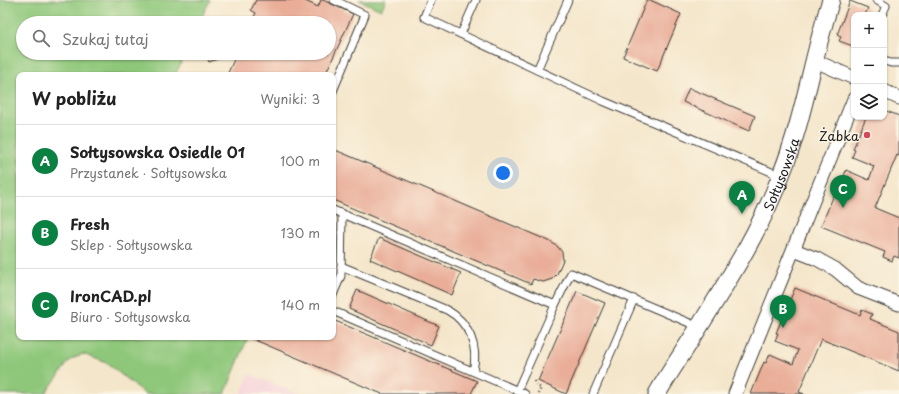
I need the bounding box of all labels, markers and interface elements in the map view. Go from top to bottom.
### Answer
map controls [851,12,887,120]
button: + [851,12,887,48]
search box [16,16,336,60]
icon: search [30,27,52,49]
text: Szukaj tutaj [62,27,149,50]
button: − [851,48,887,84]
button: layers [851,84,887,120]
text: W pobliżu [32,85,117,111]
text: Wyniki: 3 [260,89,320,108]
place label: Żabka [819,126,860,145]
marker: Żabka [862,130,872,140]
street label: Sołtysowska [758,134,803,213]
text: Sołtysowska Osiedle 01 [70,140,245,163]
text: A [40,151,50,170]
text: 100 m [280,151,320,170]
text: Przystanek · Sołtysowska [70,163,227,182]
your location [493,163,513,183]
pin: C [830,175,856,208]
pin: A [729,181,755,214]
text: Fresh [70,212,110,235]
text: B [41,223,49,242]
text: 130 m [281,223,320,242]
text: Sklep · Sołtysowska [70,235,192,254]
text: IronCAD.pl [70,284,151,307]
text: C [40,295,50,314]
text: 140 m [281,295,320,314]
pin: B [770,295,796,328]
text: Biuro · Sołtysowska [70,307,190,326]

